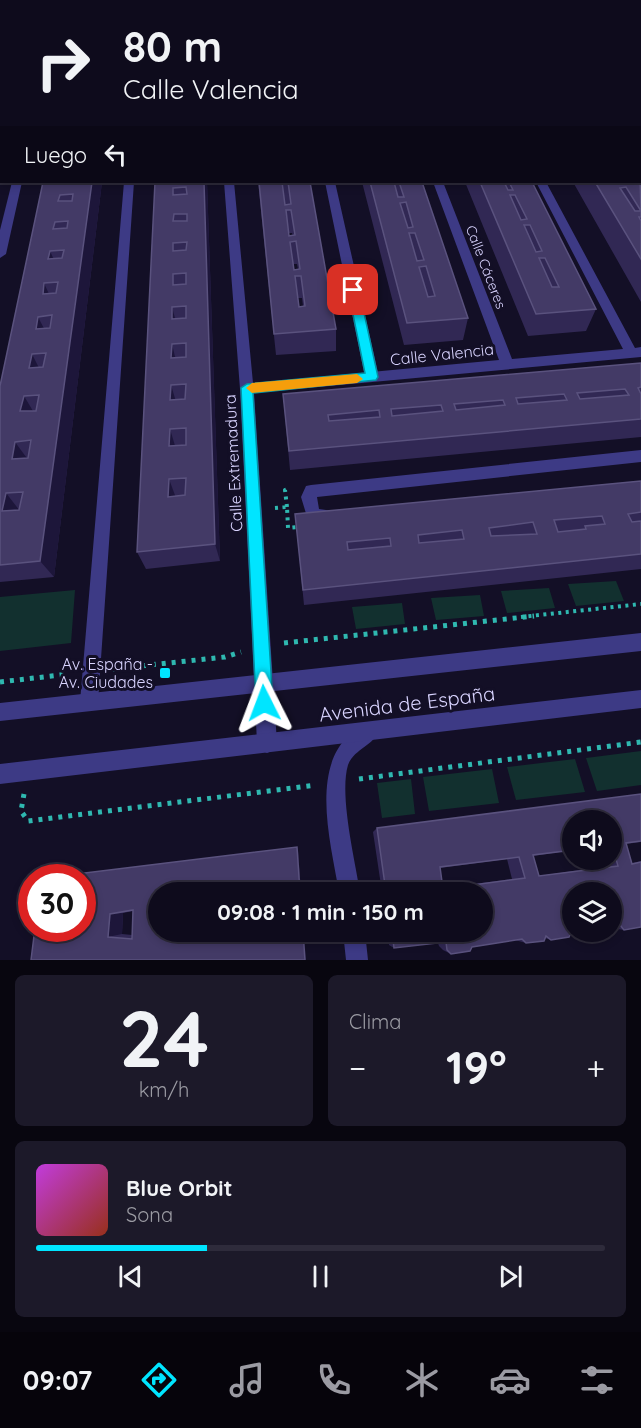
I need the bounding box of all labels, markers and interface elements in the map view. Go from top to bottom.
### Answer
text: 80 m [123,20,222,73]
icon: right [24,24,102,102]
text: Calle Valencia [123,72,299,106]
icon: left [99,138,132,171]
text: Luego [24,141,87,169]
street label: Calle Cáceres [462,223,510,311]
pin [327,264,378,315]
icon: arrive [336,273,369,306]
street label: Calle Valencia [389,339,495,369]
street label: Calle Extremadura [219,394,247,532]
place label: Av. España - Av. Ciudades [59,654,153,692]
marker: Av. España - Av. Ciudades [158,666,172,680]
position arrow [232,671,296,735]
street label: Avenida de España [317,680,496,727]
map controls [562,810,622,942]
button: sound [562,810,622,870]
speed limit sign: 30 [18,864,96,942]
button: layers [562,882,622,942]
text: 09:08 · 1 min · 150 m [217,898,424,926]
text: 24 [119,989,209,1087]
text: Clima [349,1009,401,1034]
text: 19° [446,1039,507,1095]
text: − [349,1047,366,1088]
text: + [586,1047,605,1088]
text: km/h [139,1077,189,1102]
text: Blue Orbit [126,1174,232,1202]
text: Sona [126,1202,173,1227]
icon: previous [114,1260,147,1293]
icon: pause [304,1260,337,1293]
icon: next [494,1260,527,1293]
icon: directions [138,1359,180,1401]
icon: music [226,1359,268,1401]
icon: phone [313,1359,355,1401]
icon: climate [401,1359,443,1401]
icon: car [489,1359,531,1401]
icon: filters [576,1359,618,1401]
text: 09:07 [23,1363,92,1397]

